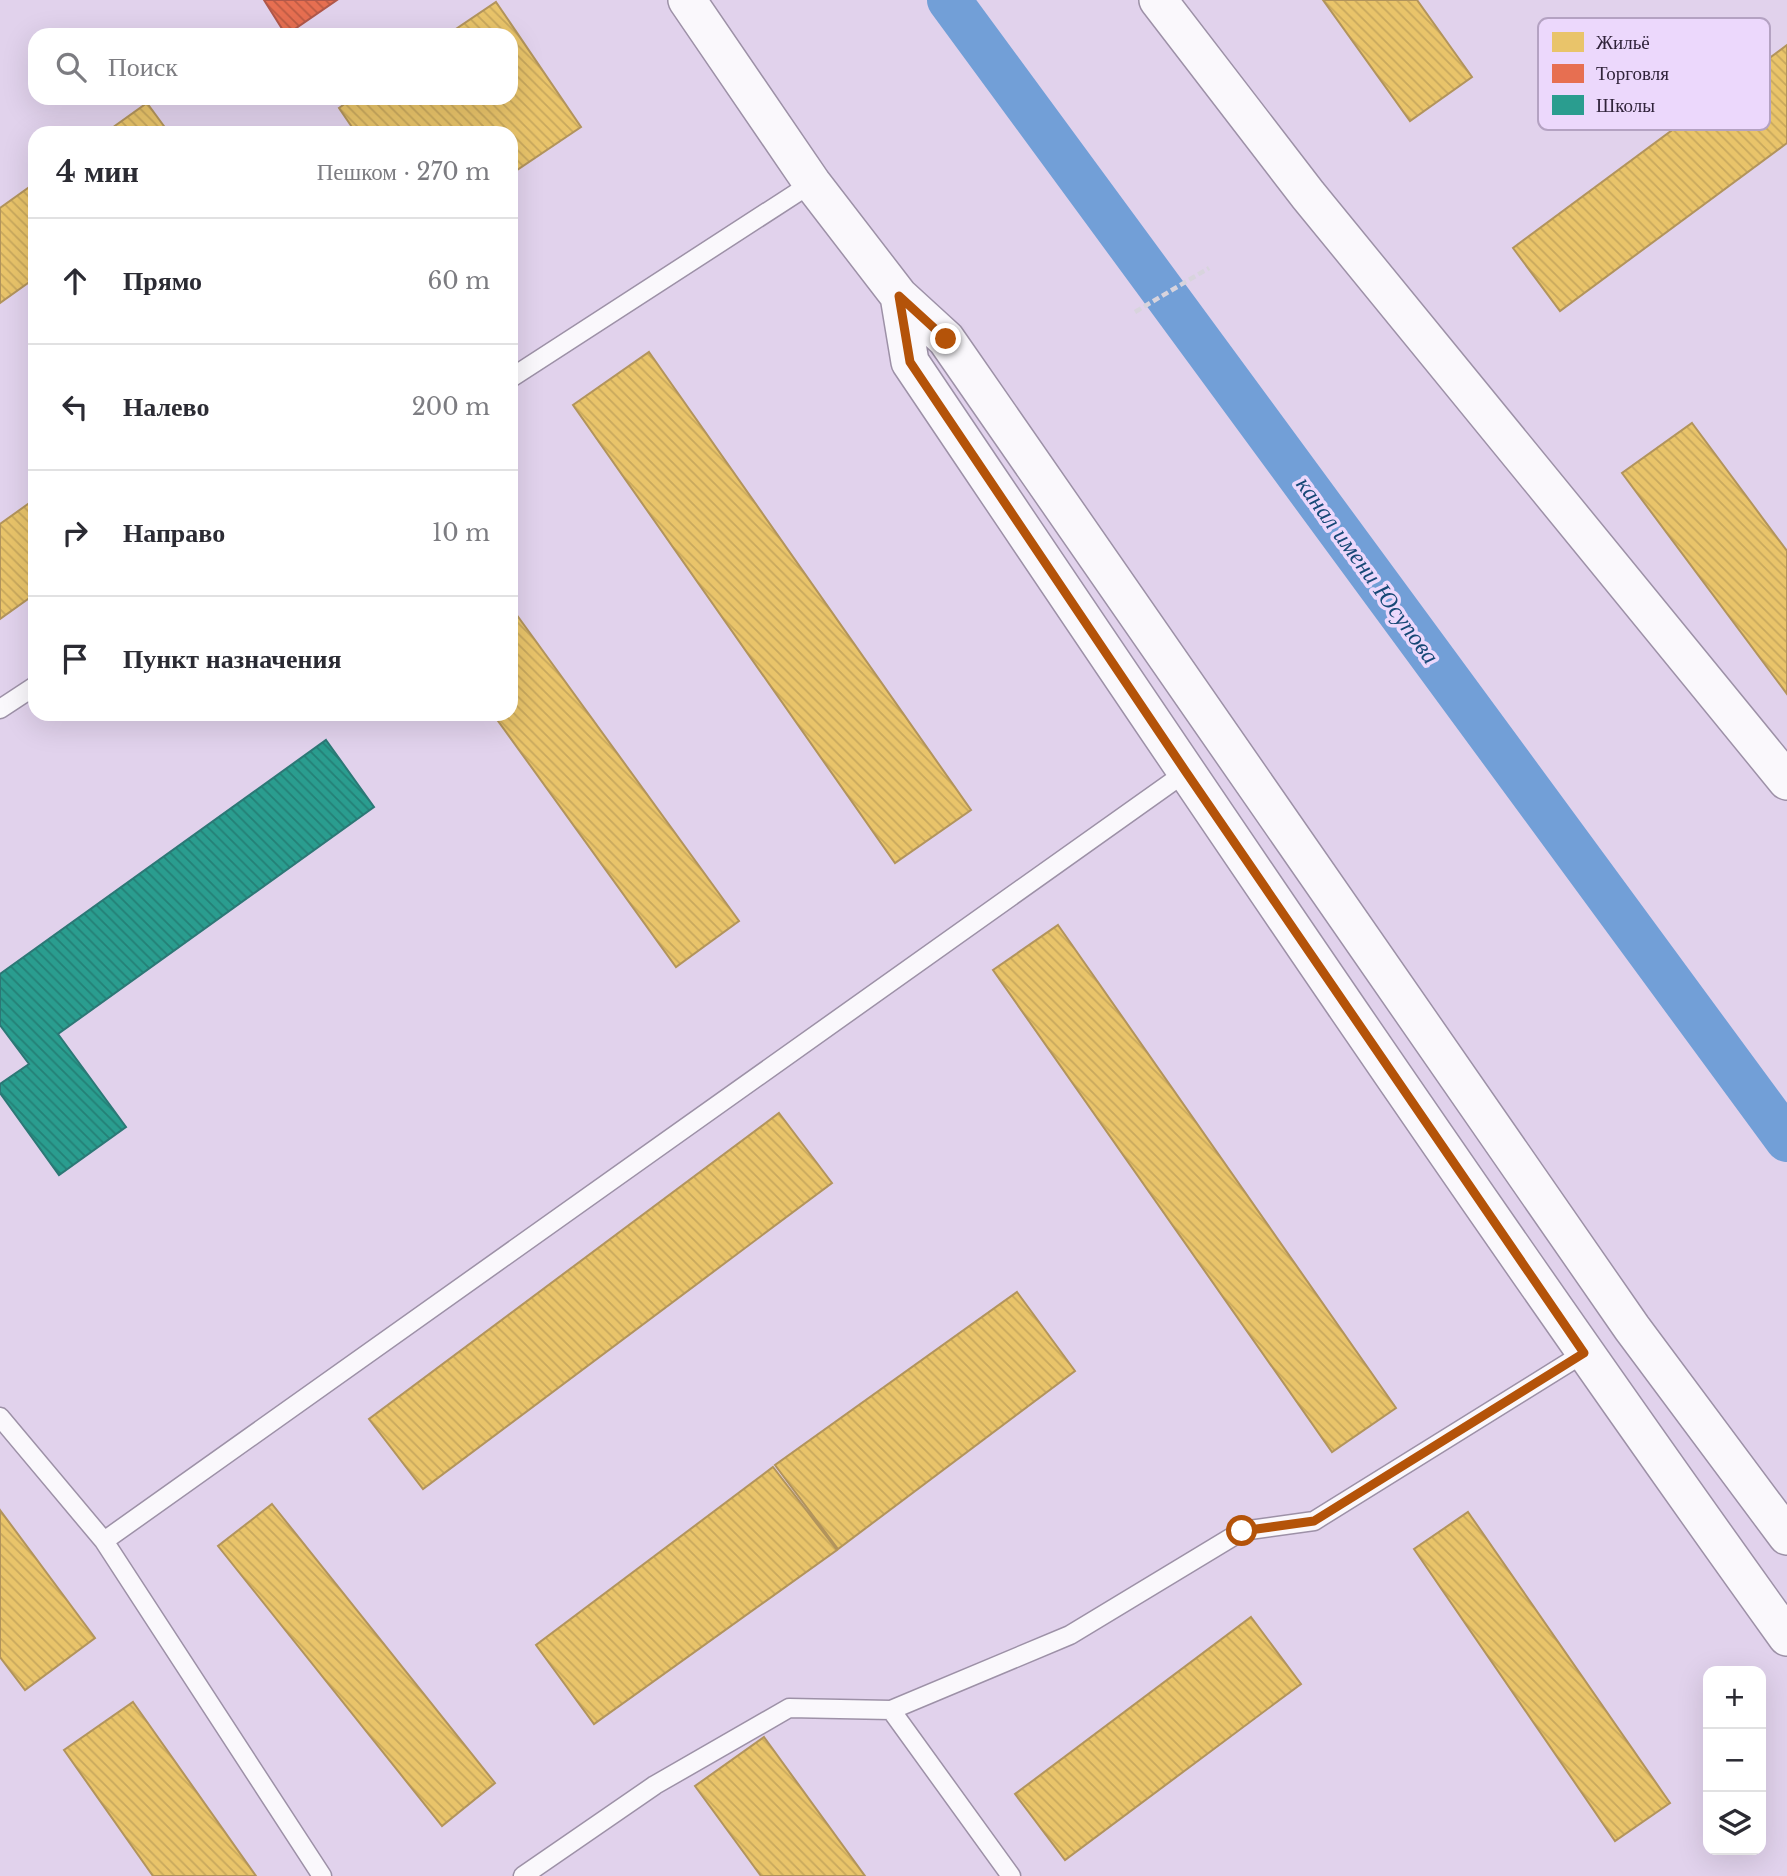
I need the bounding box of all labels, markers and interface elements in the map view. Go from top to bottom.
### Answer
legend [1538,18,1770,130]
search box [28,28,518,105]
text: Жильё [1596,31,1650,54]
icon: search [52,48,90,86]
text: Поиск [108,51,178,83]
text: Торговля [1596,62,1669,85]
text: Школы [1596,94,1655,117]
text: 4 мин [56,153,139,190]
text: Пешком · 270 m [317,158,490,186]
icon: ahead [56,262,94,300]
text: Прямо [123,265,202,297]
text: 60 m [428,267,490,295]
route end [930,323,961,354]
icon: left [56,388,94,426]
text: Налево [123,391,209,423]
text: 200 m [412,393,490,421]
water label: канал имени Юсупова [1290,471,1446,669]
icon: right [56,514,94,552]
text: Направо [123,517,225,549]
text: 10 m [432,519,490,547]
icon: arrive [56,640,94,678]
text: Пункт назначения [123,643,341,675]
route start [1226,1515,1257,1546]
map controls [1703,1666,1766,1855]
button: + [1703,1666,1766,1729]
button: − [1703,1729,1766,1792]
button: layers [1703,1792,1766,1855]

